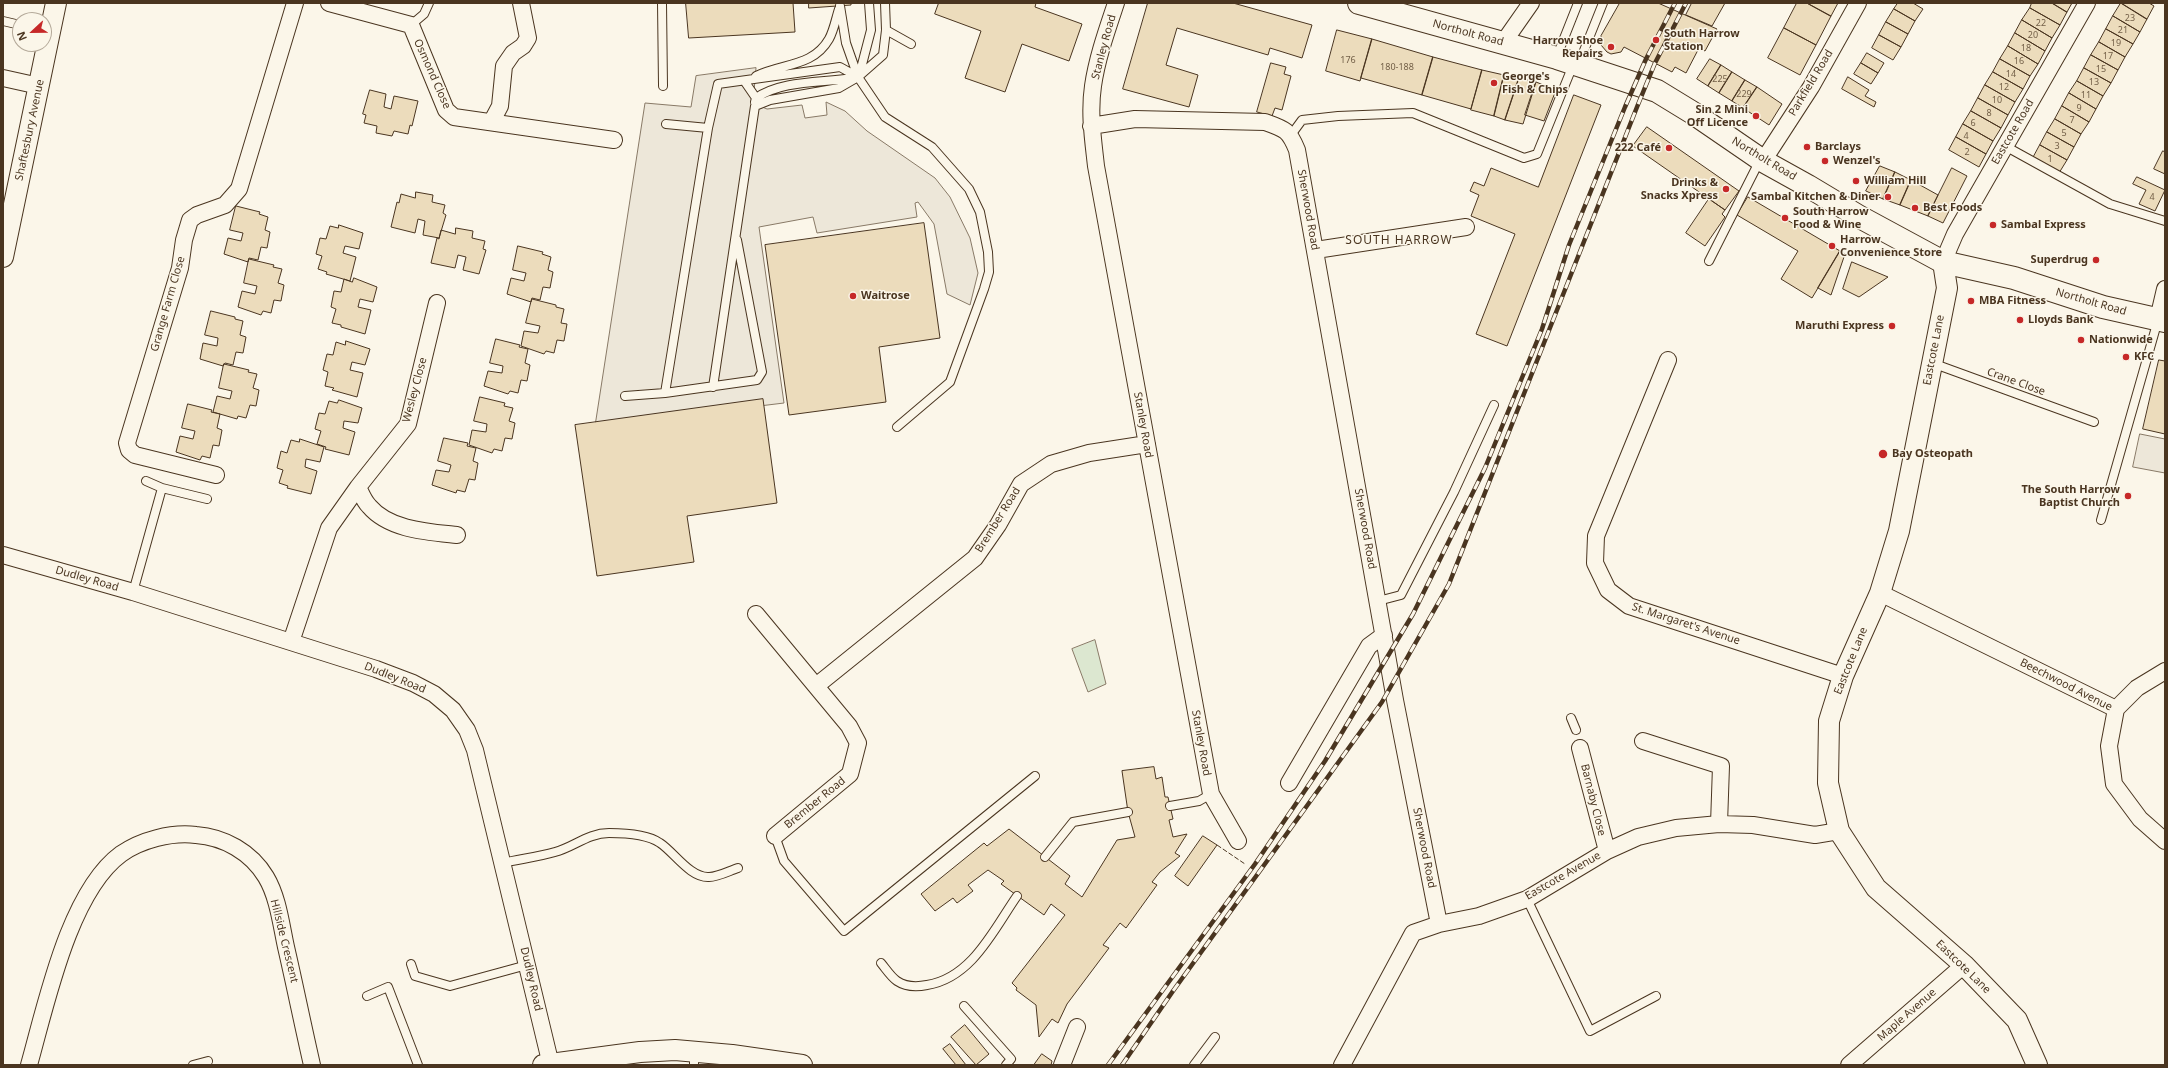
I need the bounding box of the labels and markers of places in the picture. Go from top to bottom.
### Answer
place label: South Harrow Station [1664,27,1740,53]
place label: Harrow Shoe Repairs [1533,34,1603,60]
marker: South Harrow Station [1651,35,1661,45]
marker: Harrow Shoe Repairs [1606,42,1616,52]
place label: George's Fish & Chips [1502,70,1568,96]
marker: George's Fish & Chips [1489,78,1499,88]
place label: Sin 2 Mini Off Licence [1687,103,1748,129]
marker: Sin 2 Mini Off Licence [1751,111,1761,121]
place label: Barclays [1815,140,1861,154]
place label: 222 Café [1615,141,1661,155]
marker: Barclays [1802,142,1812,152]
marker: 222 Café [1664,143,1674,153]
place label: Wenzel's [1833,154,1881,168]
marker: Wenzel's [1820,156,1830,166]
place label: William Hill [1864,174,1926,188]
place label: Drinks & Snacks Xpress [1641,176,1718,202]
marker: William Hill [1851,176,1861,186]
marker: Drinks & Snacks Xpress [1721,184,1731,194]
place label: Sambal Kitchen & Diner [1751,190,1880,204]
marker: Sambal Kitchen & Diner [1883,192,1893,202]
place label: Best Foods [1923,201,1982,215]
marker: Best Foods [1910,203,1920,213]
place label: South Harrow Food & Wine [1793,205,1869,231]
marker: South Harrow Food & Wine [1780,213,1790,223]
place label: Sambal Express [2001,218,2086,232]
marker: Sambal Express [1988,220,1998,230]
place label: Harrow Convenience Store [1840,233,1942,259]
marker: Harrow Convenience Store [1827,241,1837,251]
place label: Superdrug [2031,253,2088,267]
marker: Superdrug [2091,255,2101,265]
place label: Waitrose [861,289,910,303]
marker: Waitrose [848,291,858,301]
place label: MBA Fitness [1979,294,2046,308]
marker: MBA Fitness [1966,296,1976,306]
place label: Lloyds Bank [2028,313,2094,327]
marker: Lloyds Bank [2015,315,2025,325]
place label: Maruthi Express [1795,319,1884,333]
marker: Maruthi Express [1887,321,1897,331]
place label: Nationwide [2089,333,2153,347]
marker: Nationwide [2076,335,2086,345]
place label: KFC [2134,350,2154,364]
marker: KFC [2121,352,2131,362]
place label: Bay Osteopath [1892,447,1973,461]
marker: Bay Osteopath [1877,448,1889,460]
place label: The South Harrow Baptist Church [2022,483,2120,509]
marker: The South Harrow Baptist Church [2123,491,2133,501]

